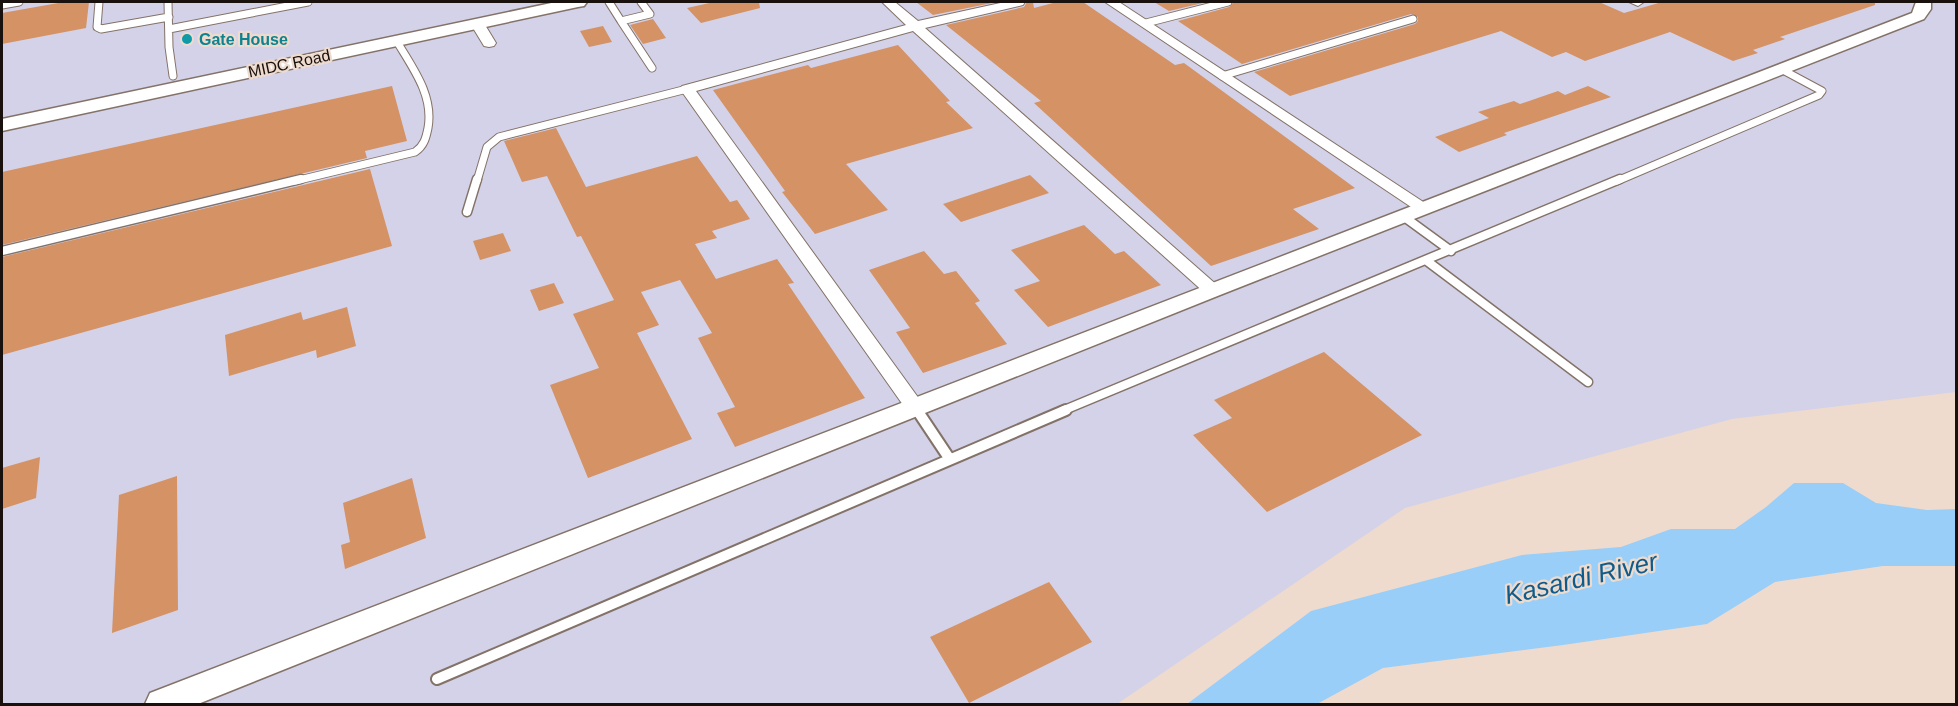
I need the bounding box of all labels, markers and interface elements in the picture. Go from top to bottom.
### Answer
place label: Gate House [199,31,288,48]
marker: Gate House [180,32,194,46]
street label: MIDC Road [246,46,332,80]
water label: Kasardi River [1502,546,1662,610]

